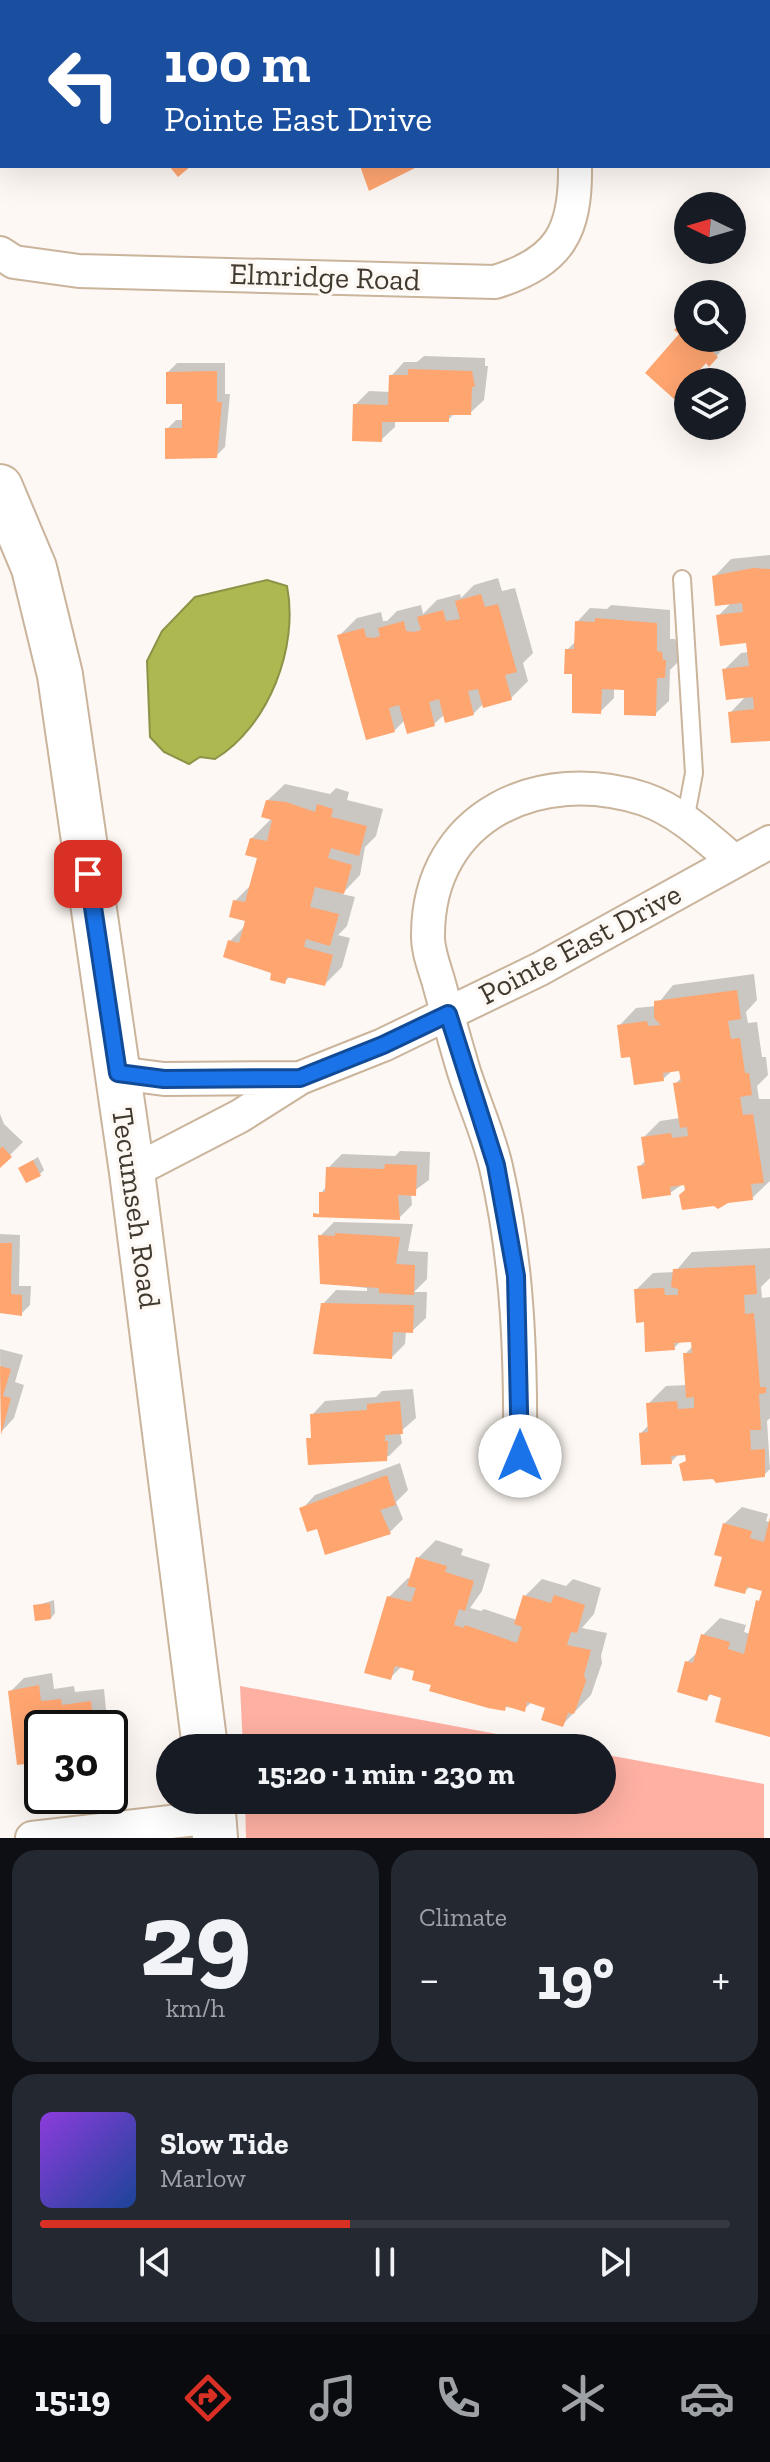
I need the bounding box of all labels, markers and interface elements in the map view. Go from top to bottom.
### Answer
text: 100 m [164,29,311,96]
icon: left [32,32,136,136]
text: Pointe East Drive [164,97,432,140]
north arrow [674,192,746,264]
map controls [674,192,746,440]
street label: Elmridge Road [229,256,422,298]
button: search [674,280,746,352]
button: layers [674,368,746,440]
pin [54,840,122,908]
icon: arrive [66,852,110,896]
street label: Pointe East Drive [473,876,687,1012]
street label: Tecumseh Road [104,1105,168,1311]
position arrow [478,1414,562,1498]
speed limit sign: 30 [24,1710,128,1814]
text: 15:20 · 1 min · 230 m [258,1756,514,1792]
text: 29 [140,1877,251,2002]
text: Climate [419,1901,507,1933]
text: 19° [537,1942,614,2014]
text: − [419,1952,440,2005]
text: + [711,1952,730,2005]
text: km/h [166,1992,225,2024]
text: Slow Tide [160,2126,288,2162]
text: Marlow [160,2162,246,2194]
icon: previous [133,2240,177,2284]
icon: pause [363,2240,407,2284]
icon: next [593,2240,637,2284]
icon: directions [180,2370,236,2426]
icon: music [305,2370,361,2426]
icon: phone [430,2370,486,2426]
icon: climate [555,2370,611,2426]
icon: car [679,2370,735,2426]
text: 15:19 [34,2377,111,2420]

